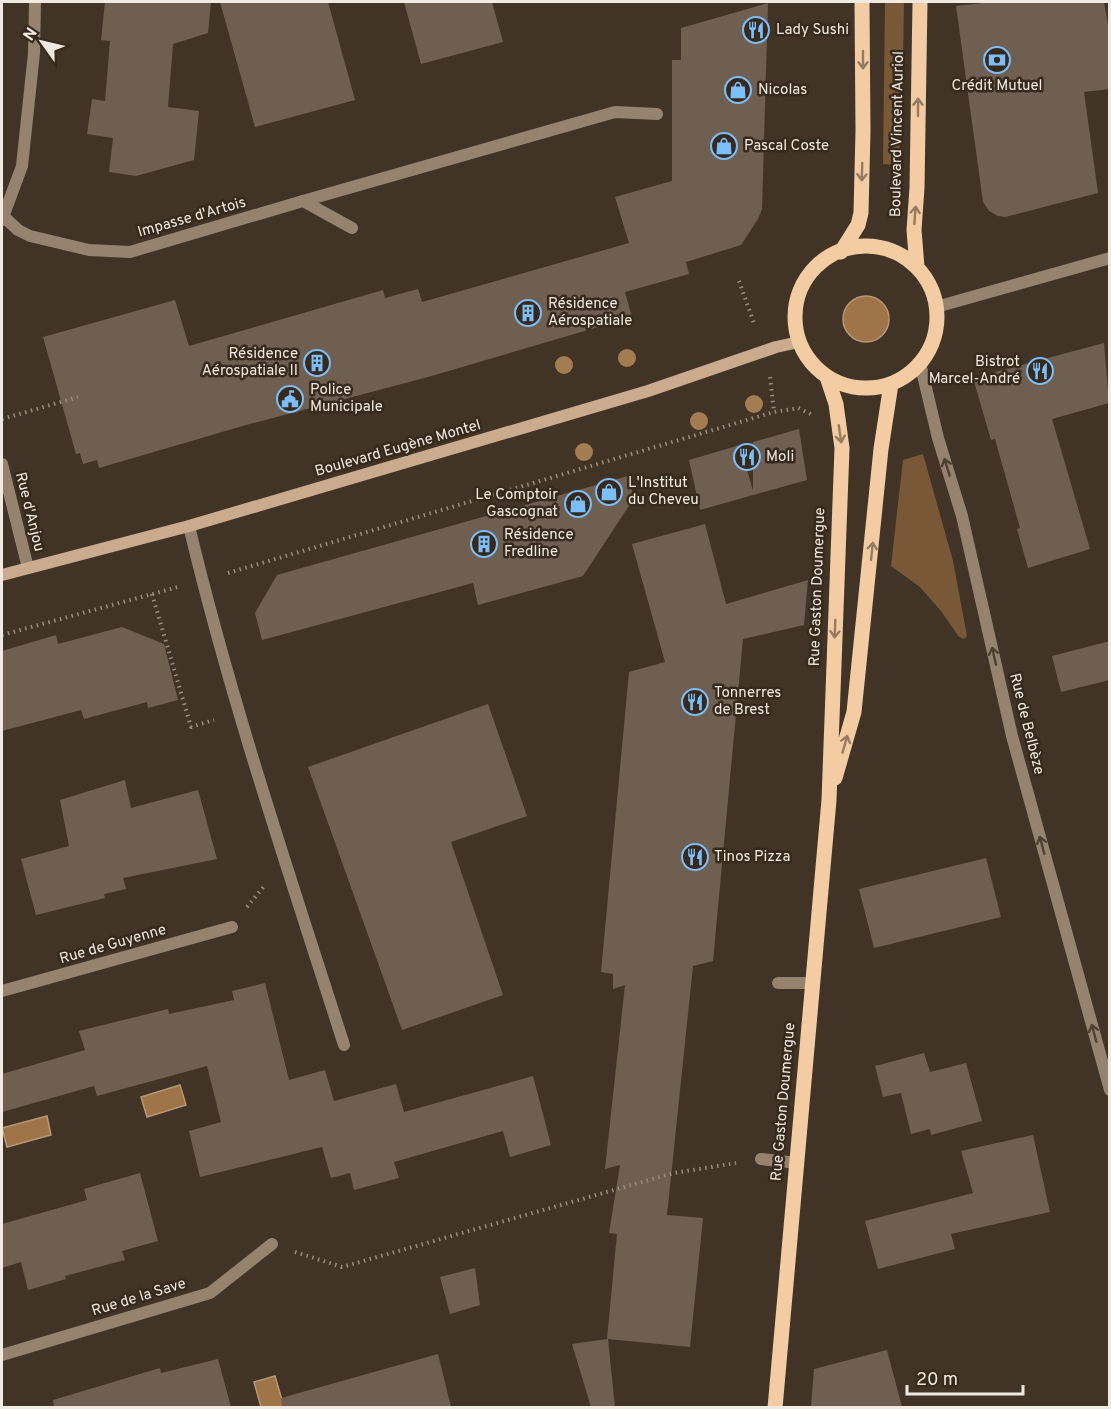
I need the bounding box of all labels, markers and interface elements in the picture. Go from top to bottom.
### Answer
north arrow [12,12,72,72]
restaurant icon: Lady Sushi [741,15,771,45]
place label: Lady Sushi [776,21,849,40]
text: N [20,24,43,45]
bank icon: Crédit Mutuel [982,45,1012,75]
one-way arrow [857,49,869,69]
street label: Boulevard Vincent Auriol [887,51,909,217]
shop icon: Nicolas [723,75,753,105]
place label: Crédit Mutuel [952,77,1042,96]
place label: Nicolas [758,81,807,100]
one-way arrow [912,97,924,117]
shop icon: Pascal Coste [709,131,739,161]
place label: Pascal Coste [744,137,829,156]
one-way arrow [856,162,868,182]
street label: Impasse d'Artois [136,193,248,243]
one-way arrow [910,205,921,225]
place label: Résidence Aérospatiale [548,295,632,331]
building icon: Résidence Aérospatiale [513,298,543,328]
place label: Résidence Aérospatiale II [202,345,298,381]
building icon: Résidence Aérospatiale II [302,348,332,378]
place label: Bistrot Marcel-André [929,353,1020,389]
restaurant icon: Bistrot Marcel-André [1025,356,1055,386]
place label: Police Municipale [310,381,383,417]
public building icon: Police Municipale [275,384,305,414]
street label: Boulevard Eugène Montel [313,416,483,482]
one-way arrow [834,424,845,443]
restaurant icon: Moli [732,442,762,472]
place label: Moli [766,448,794,467]
one-way arrow [941,458,952,477]
street label: Rue d'Anjou [10,470,48,554]
place label: L'Institut du Cheveu [628,474,699,510]
shop icon: L'Institut du Cheveu [594,477,624,507]
place label: Le Comptoir Gascognat [475,486,558,522]
shop icon: Le Comptoir Gascognat [563,489,593,519]
street label: Rue Gaston Doumergue [806,507,830,667]
place label: Résidence Fredline [504,526,574,562]
building icon: Résidence Fredline [469,529,499,559]
one-way arrow [867,542,878,562]
one-way arrow [829,618,840,638]
one-way arrow [987,647,999,666]
street label: Rue de Belbèze [1004,671,1048,777]
place label: Tonnerres de Brest [714,684,781,720]
restaurant icon: Tonnerres de Brest [680,687,710,717]
one-way arrow [840,735,851,754]
one-way arrow [1036,836,1047,855]
restaurant icon: Tinos Pizza [680,842,710,872]
place label: Tinos Pizza [714,848,790,867]
street label: Rue de Guyenne [57,921,169,969]
street label: Rue Gaston Doumergue [768,1022,800,1182]
one-way arrow [1088,1024,1099,1043]
street label: Rue de la Save [90,1275,188,1321]
scale bar [907,1358,1022,1396]
text: 20 m [916,1369,958,1392]

